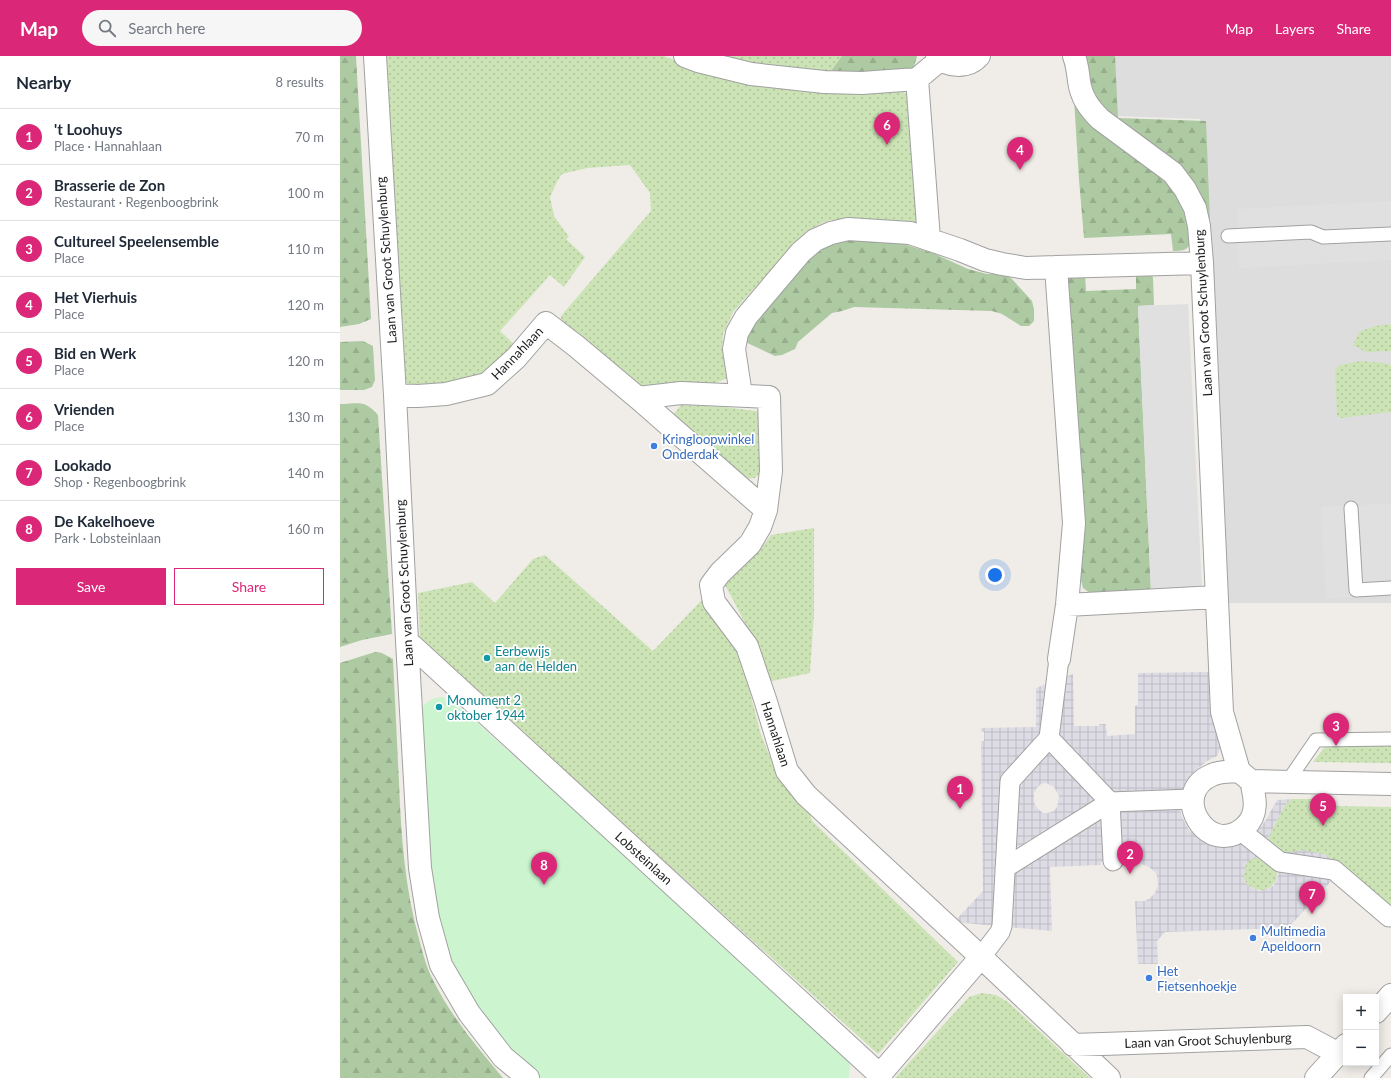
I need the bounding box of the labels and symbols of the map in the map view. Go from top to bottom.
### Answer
pin: 6 [874,112,900,145]
pin: 4 [1007,137,1033,170]
street label: Laan van Groot Schuylenburg [372,176,400,344]
street label: Laan van Groot Schuylenburg [1191,229,1215,397]
street label: Hannahlaan [488,323,546,383]
place label: Kringloopwinkel Onderdak [662,431,754,462]
marker: Kringloopwinkel Onderdak [649,441,659,451]
street label: Laan van Groot Schuylenburg [392,499,416,667]
your location [985,565,1005,585]
place label: Eerbewijs aan de Helden [495,643,577,674]
marker: Eerbewijs aan de Helden [482,653,492,663]
place label: Monument 2 oktober 1944 [447,692,526,723]
street label: Hannahlaan [758,699,794,769]
marker: Monument 2 oktober 1944 [434,702,444,712]
pin: 3 [1323,713,1349,746]
pin: 1 [947,776,973,809]
pin: 5 [1310,793,1336,826]
street label: Lobsteinlaan [612,828,676,888]
pin: 2 [1117,841,1143,874]
pin: 8 [531,852,557,885]
pin: 7 [1299,881,1325,914]
place label: Multimedia Apeldoorn [1261,923,1326,954]
marker: Multimedia Apeldoorn [1248,933,1258,943]
place label: Het Fietsenhoekje [1157,963,1237,994]
marker: Het Fietsenhoekje [1144,973,1154,983]
street label: Laan van Groot Schuylenburg [1124,1029,1292,1051]

